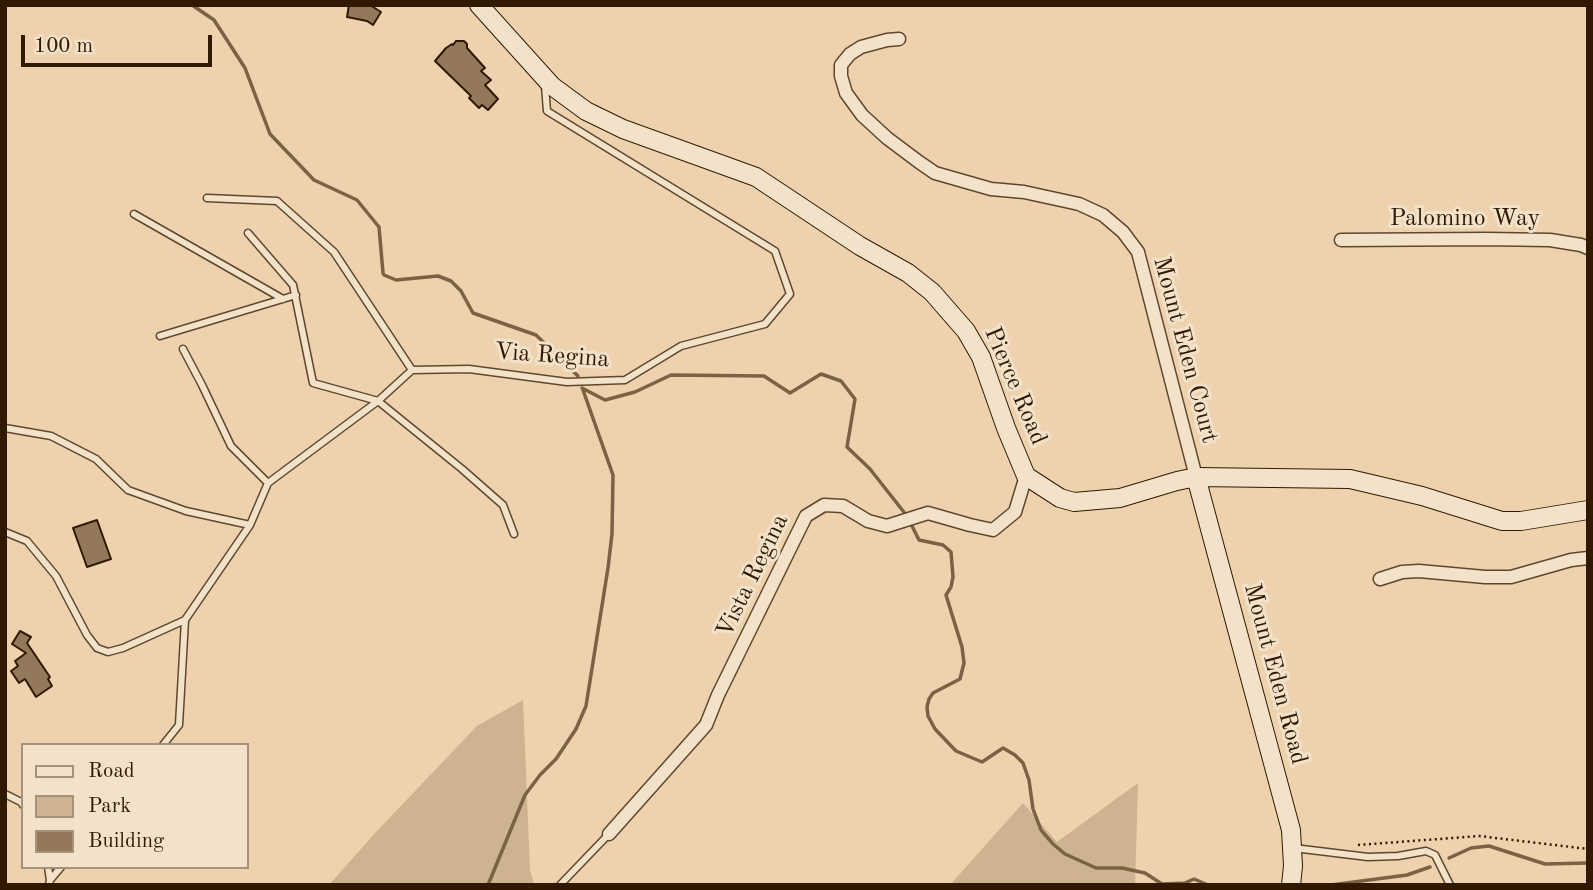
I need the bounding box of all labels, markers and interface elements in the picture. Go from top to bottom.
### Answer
scale bar [24,21,215,65]
text: 100 m [34,36,93,57]
street label: Palomino Way [1390,205,1540,233]
street label: Mount Eden Court [1146,254,1224,446]
street label: Pierce Road [977,323,1053,449]
street label: Via Regina [494,338,610,374]
street label: Vista Regina [711,510,795,642]
street label: Mount Eden Road [1237,580,1313,768]
legend [21,743,248,869]
text: Road [88,761,135,782]
text: Park [88,796,131,817]
text: Building [88,831,164,852]

